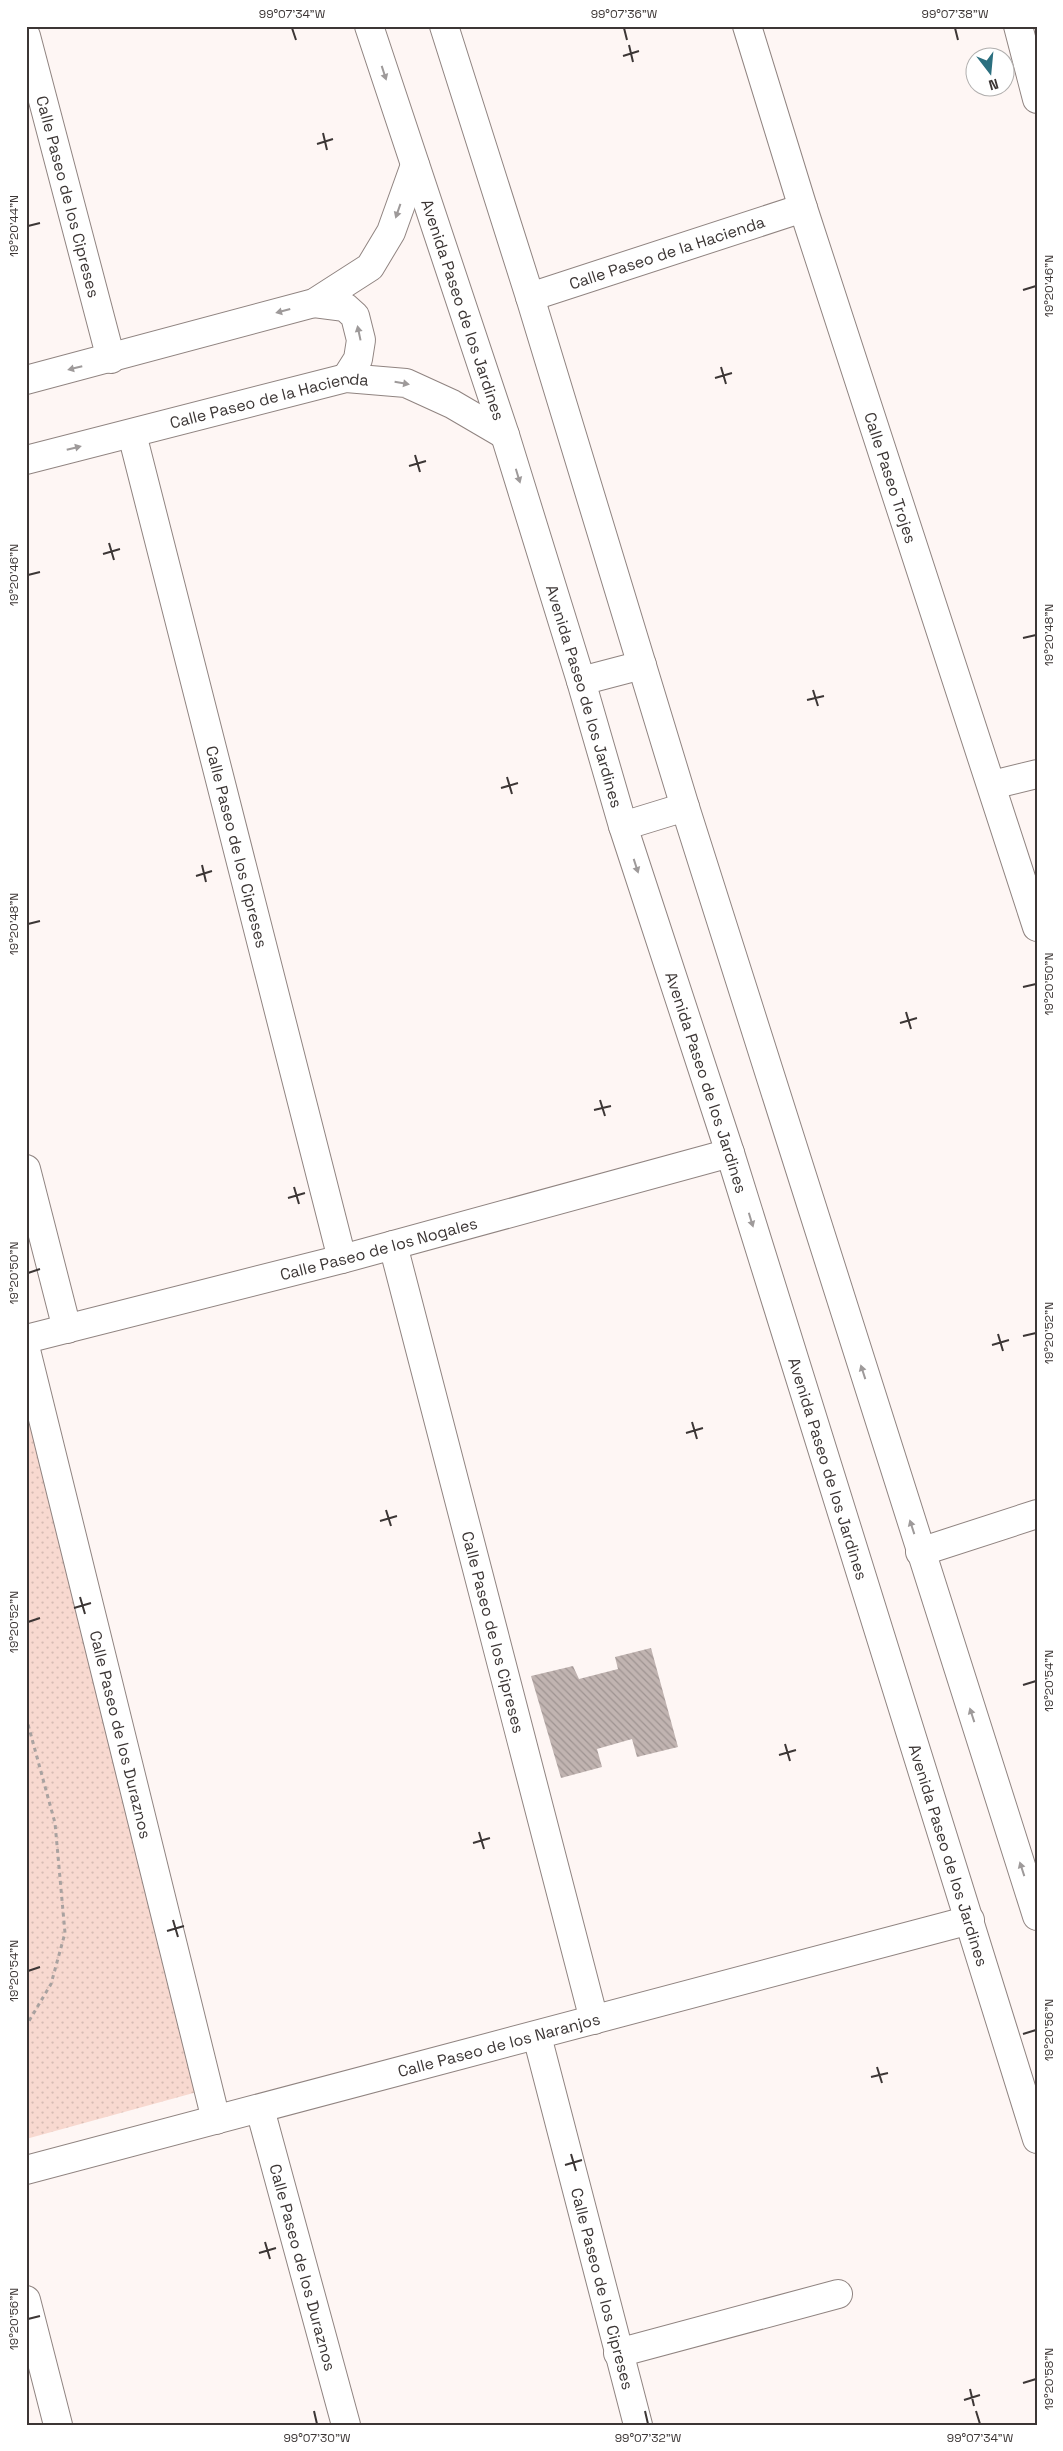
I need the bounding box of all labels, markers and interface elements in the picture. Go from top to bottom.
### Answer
text: 99°07'34"W [259,6,326,22]
text: 99°07'36"W [591,6,658,22]
text: 99°07'38"W [922,6,989,22]
north arrow [966,48,1016,98]
one-way arrow [381,65,389,80]
text: N [987,75,1001,94]
street label: Calle Paseo de los Cipreses [31,93,104,300]
text: 19°20'44"N [6,195,22,257]
street label: Avenida Paseo de los Jardines [416,197,509,423]
one-way arrow [394,203,401,218]
street label: Calle Paseo de la Hacienda [567,211,767,295]
text: 19°20'46"N [1041,255,1057,317]
one-way arrow [275,308,290,316]
one-way arrow [354,325,362,341]
one-way arrow [68,364,83,372]
street label: Calle Paseo de la Hacienda [168,367,370,434]
one-way arrow [394,380,410,388]
street label: Calle Paseo Trojes [859,410,921,546]
one-way arrow [66,444,81,452]
one-way arrow [514,469,522,484]
text: 19°20'46"N [6,544,22,606]
street label: Avenida Paseo de los Jardines [541,582,627,810]
text: 19°20'48"N [1041,604,1057,666]
street label: Calle Paseo de los Cipreses [201,744,272,950]
one-way arrow [632,859,640,874]
text: 19°20'48"N [6,893,22,955]
text: 19°20'50"N [1041,953,1057,1015]
street label: Avenida Paseo de los Jardines [660,969,752,1196]
street label: Calle Paseo de los Nogales [278,1213,480,1285]
one-way arrow [748,1213,756,1228]
text: 19°20'50"N [6,1242,22,1304]
text: 19°20'52"N [1041,1302,1057,1364]
street label: Avenida Paseo de los Jardines [783,1355,872,1582]
one-way arrow [858,1364,866,1379]
one-way arrow [907,1519,915,1534]
street label: Calle Paseo de los Cipreses [457,1529,529,1736]
text: 19°20'52"N [6,1591,22,1653]
street label: Calle Paseo de los Duraznos [85,1628,156,1841]
text: 19°20'54"N [1041,1650,1057,1712]
one-way arrow [968,1707,975,1722]
street label: Avenida Paseo de los Jardines [904,1742,993,1969]
one-way arrow [1017,1862,1025,1877]
text: 19°20'54"N [6,1940,22,2002]
text: 19°20'56"N [1041,1999,1057,2061]
street label: Calle Paseo de los Naranjos [395,2008,602,2082]
street label: Calle Paseo de los Duraznos [264,2162,341,2373]
street label: Calle Paseo de los Cipreses [566,2186,638,2392]
text: 19°20'56"N [6,2288,22,2350]
text: 19°20'58"N [1041,2348,1057,2410]
text: 99°07'30"W [283,2430,351,2446]
text: 99°07'32"W [615,2430,682,2446]
text: 99°07'34"W [947,2430,1014,2446]

